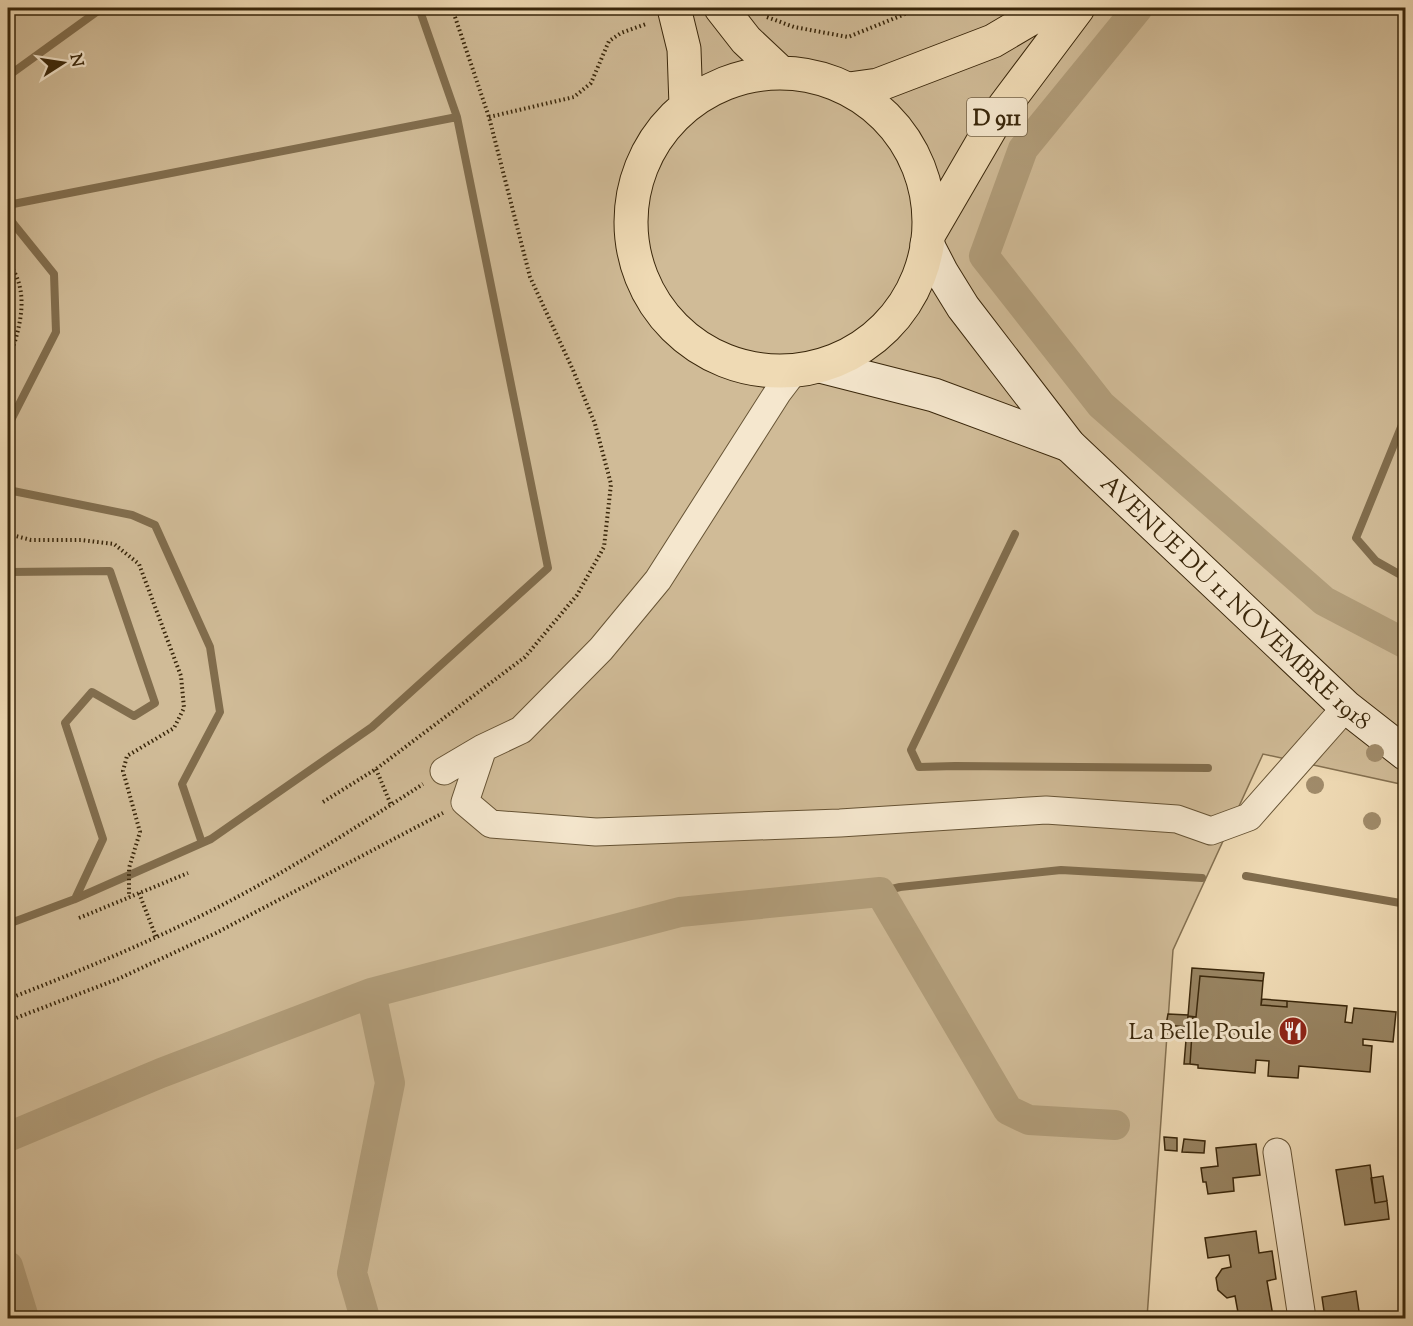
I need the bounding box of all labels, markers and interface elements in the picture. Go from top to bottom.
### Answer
north arrow [33,33,93,93]
text: N [63,52,88,69]
road number: D 911 [967,98,1027,136]
street label: AVENUE DU 11 NOVEMBRE 1918 [1092,468,1377,739]
restaurant icon: La Belle Poule [1277,1015,1309,1047]
place label: La Belle Poule [1129,1016,1272,1050]

